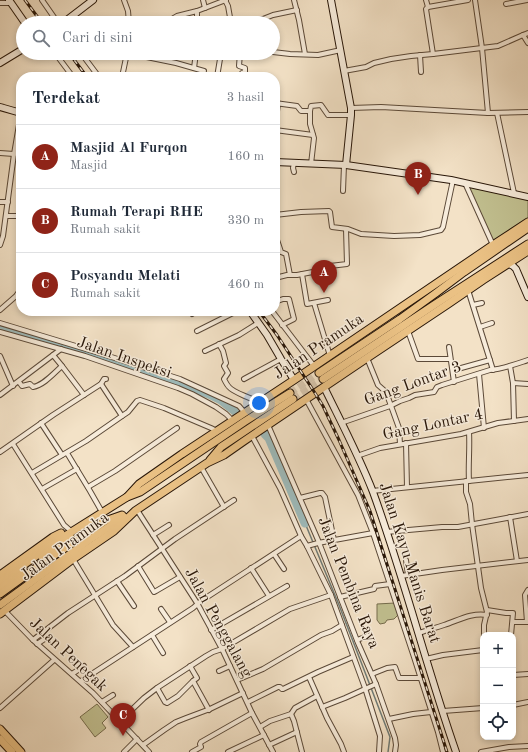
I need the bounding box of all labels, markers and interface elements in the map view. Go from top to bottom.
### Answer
search box [16,16,280,60]
icon: search [30,27,52,49]
text: Cari di sini [62,31,133,46]
text: Terdekat [32,90,100,107]
text: 3 hasil [227,91,264,104]
text: Masjid Al Furqon [70,141,188,156]
text: A [40,150,50,163]
text: 160 m [227,150,264,163]
text: Masjid [70,159,107,172]
pin: B [405,162,431,195]
text: Rumah Terapi RHE [70,205,203,220]
text: B [40,214,50,227]
text: 330 m [227,214,264,227]
text: Rumah sakit [70,223,141,236]
pin: A [311,260,337,293]
text: Posyandu Melati [70,269,180,284]
text: C [41,278,49,291]
text: 460 m [227,278,264,291]
text: Rumah sakit [70,287,141,300]
street label: Jalan Pramuka [271,311,367,383]
street label: Jalan Inspeksi [75,334,173,382]
street label: Gang Lontar 3 [362,359,464,409]
your location [249,393,269,413]
street label: Gang Lontar 4 [381,407,485,443]
street label: Jalan Kayu Manis Barat [375,481,443,646]
street label: Jalan Pramuka [18,510,112,584]
street label: Jalan Pembina Raya [314,515,382,651]
street label: Jalan Penggalang [181,565,255,681]
street label: Jalan Penegak [26,615,110,695]
map controls [480,632,516,740]
button: + [480,632,516,668]
button: − [480,668,516,704]
pin: C [110,703,136,736]
button: locate [480,704,516,740]

